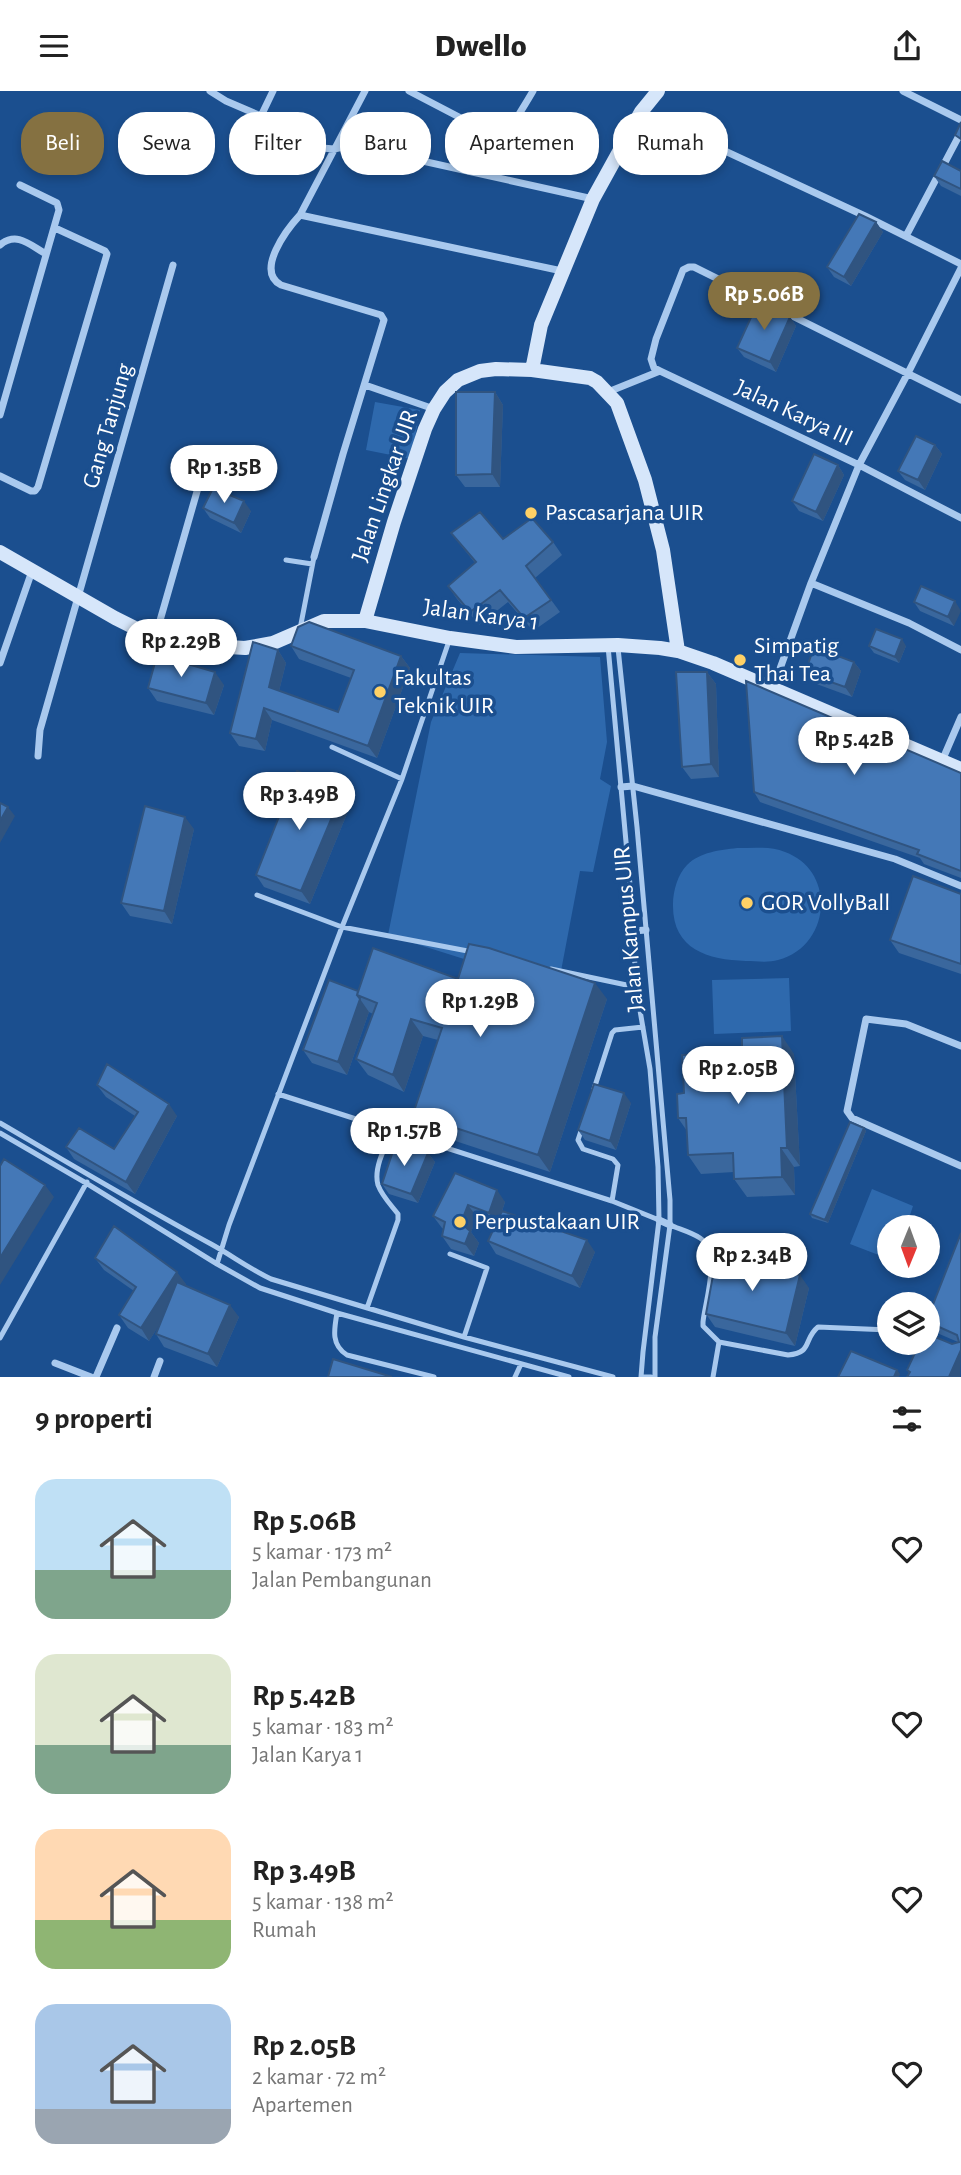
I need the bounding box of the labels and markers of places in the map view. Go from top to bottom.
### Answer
pin: Rp 5.06B [692,273,836,332]
pin: Rp 1.35B [152,445,296,505]
place label: Pascasarjana UIR [545,501,704,525]
marker: Pascasarjana UIR [523,505,539,521]
pin: Rp 2.29B [109,619,253,679]
place label: Simpatig Thai Tea [754,634,839,686]
marker: Simpatig Thai Tea [732,652,748,668]
place label: Fakultas Teknik UIR [394,666,494,718]
marker: Fakultas Teknik UIR [372,684,388,700]
pin: Rp 5.42B [782,717,926,777]
pin: Rp 3.49B [227,773,371,832]
place label: GOR VollyBall [761,891,890,915]
marker: GOR VollyBall [739,895,755,911]
pin: Rp 1.29B [408,979,552,1039]
pin: Rp 2.05B [666,1047,810,1106]
pin: Rp 1.57B [332,1109,476,1168]
place label: Perpustakaan UIR [474,1210,640,1234]
marker: Perpustakaan UIR [452,1214,468,1230]
pin: Rp 2.34B [680,1233,824,1293]

